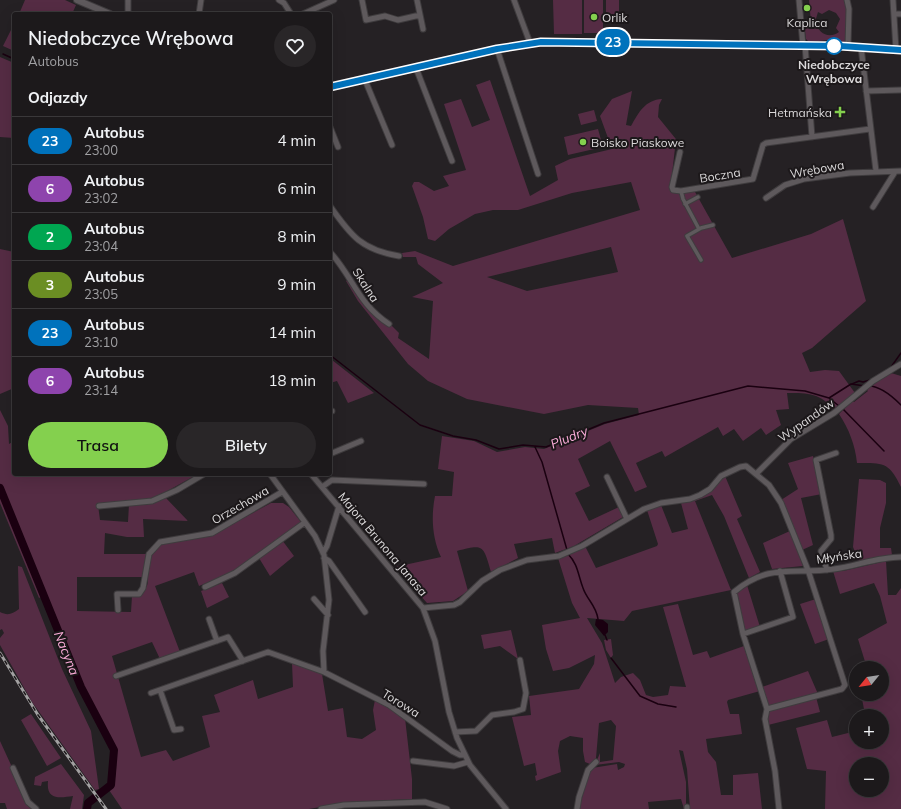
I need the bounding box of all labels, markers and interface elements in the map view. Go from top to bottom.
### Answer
marker: Kaplica [802,3,812,13]
place label: Orlik [602,10,628,25]
marker: Orlik [589,12,599,22]
place label: Kaplica [787,15,827,30]
button: heart [274,25,316,67]
text: Niedobczyce Wrębowa [28,26,234,50]
line badge: 23 [595,29,631,55]
text: 23 [605,33,621,51]
marker: Niedobczyce Wrębowa [825,37,843,55]
text: Autobus [28,53,79,69]
place label: Niedobczyce Wrębowa [798,57,870,86]
text: Odjazdy [28,88,88,107]
place label: Hetmańska [768,105,832,120]
marker: Hetmańska [835,107,845,117]
text: Autobus [84,123,144,142]
text: 4 min [278,131,316,150]
text: 23 [42,132,58,150]
place label: Boisko Piaskowe [591,135,684,150]
marker: Boisko Piaskowe [578,137,588,147]
text: 23:00 [84,142,118,158]
street label: Wrębowa [789,157,845,181]
street label: Boczna [698,164,742,186]
text: Autobus [84,171,144,190]
text: 6 min [278,179,316,198]
text: 6 [46,180,54,198]
text: 23:02 [84,190,118,206]
text: Autobus [84,219,144,238]
text: 8 min [278,227,316,246]
text: 2 [46,228,54,246]
text: 23:04 [84,238,118,254]
street label: Skalna [349,265,383,305]
text: Autobus [84,267,144,286]
text: 9 min [278,275,316,294]
text: 3 [46,276,54,294]
text: 23:05 [84,286,118,302]
text: Autobus [84,315,144,334]
text: 14 min [269,323,316,342]
text: 23 [42,324,58,342]
text: 23:10 [84,334,118,350]
text: Autobus [84,363,144,382]
text: 18 min [269,371,316,390]
text: 6 [46,372,54,390]
text: 23:14 [84,382,118,398]
street label: Wypandów [775,395,837,445]
button: Trasa [28,422,168,468]
button: Bilety [176,422,316,468]
water label: Pludry [548,422,591,452]
street label: Orzechowa [209,483,271,527]
street label: Majora Brunona Janasa [335,489,431,599]
street label: Młyńska [815,545,863,567]
water label: Nacyna [51,629,83,678]
north arrow [849,661,889,701]
map controls [849,661,889,797]
street label: Torowa [379,686,423,720]
button: + [849,709,889,749]
button: − [849,757,889,797]

